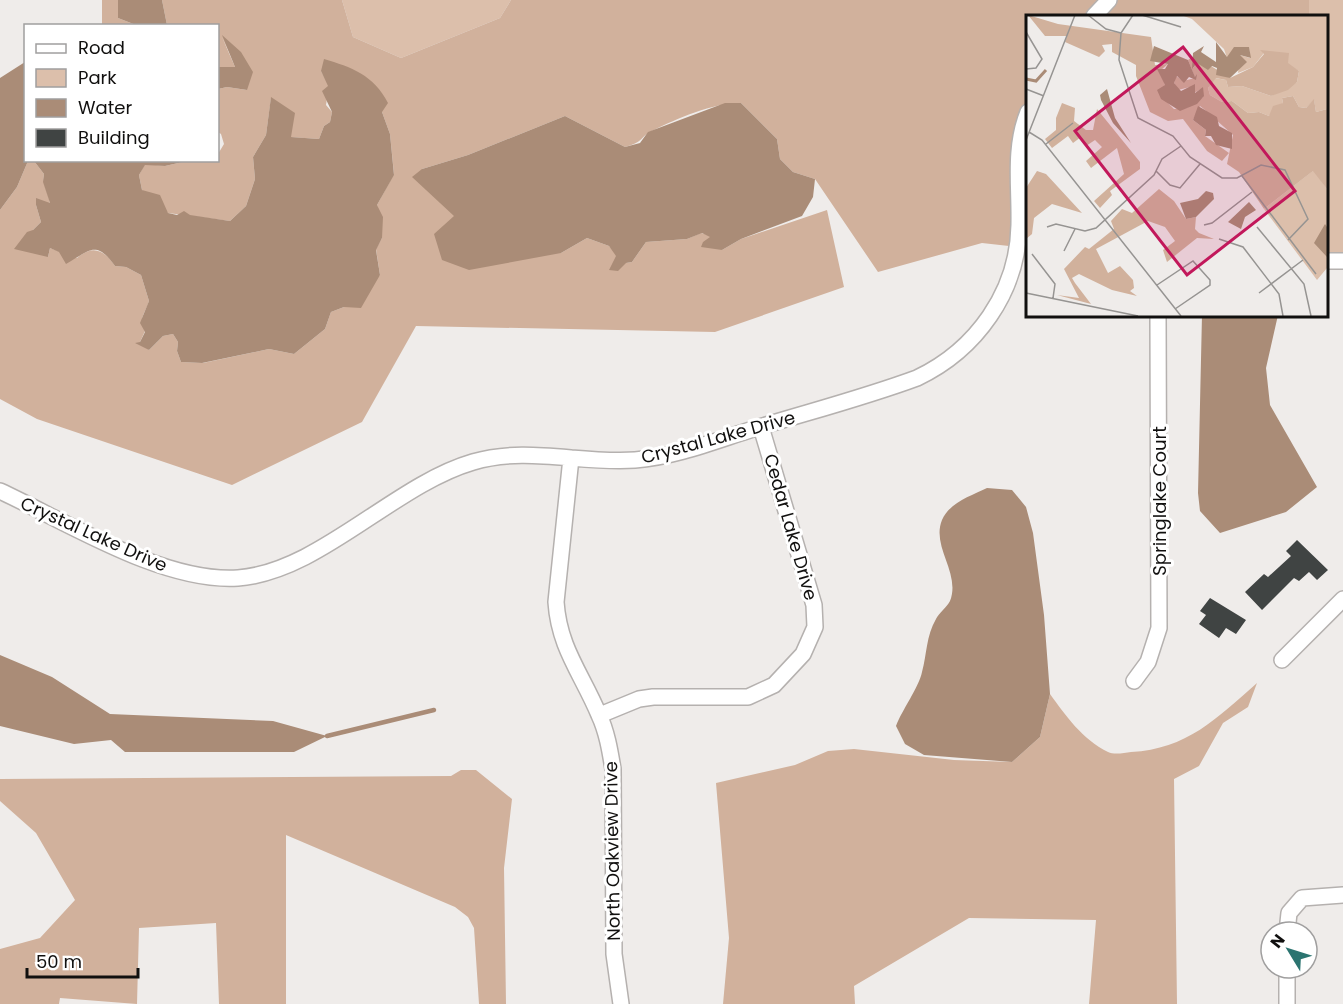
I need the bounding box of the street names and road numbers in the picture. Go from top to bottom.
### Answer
street label: Crystal Lake Drive [638,404,798,470]
street label: Springlake Court [1147,426,1172,576]
street label: Cedar Lake Drive [758,451,824,603]
street label: Crystal Lake Drive [17,490,171,578]
street label: North Oakview Drive [598,761,626,941]

